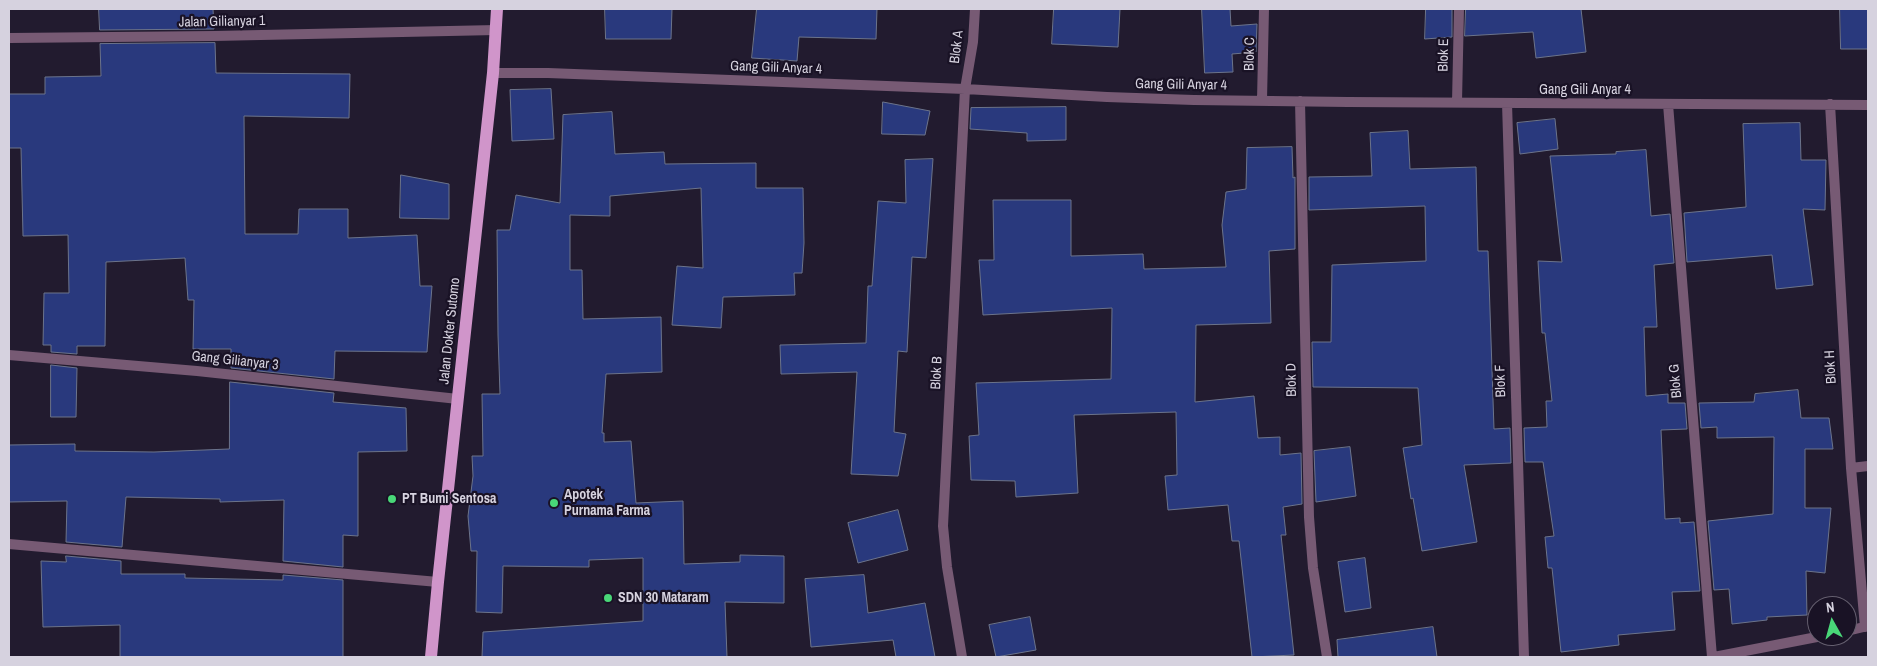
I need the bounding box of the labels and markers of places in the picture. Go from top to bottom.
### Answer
place label: Apotek Purnama Farma [564,487,650,520]
place label: PT Bumi Sentosa [402,491,496,507]
marker: PT Bumi Sentosa [386,493,398,505]
marker: Apotek Purnama Farma [548,497,560,509]
place label: SDN 30 Mataram [618,590,709,606]
marker: SDN 30 Mataram [602,592,614,604]

